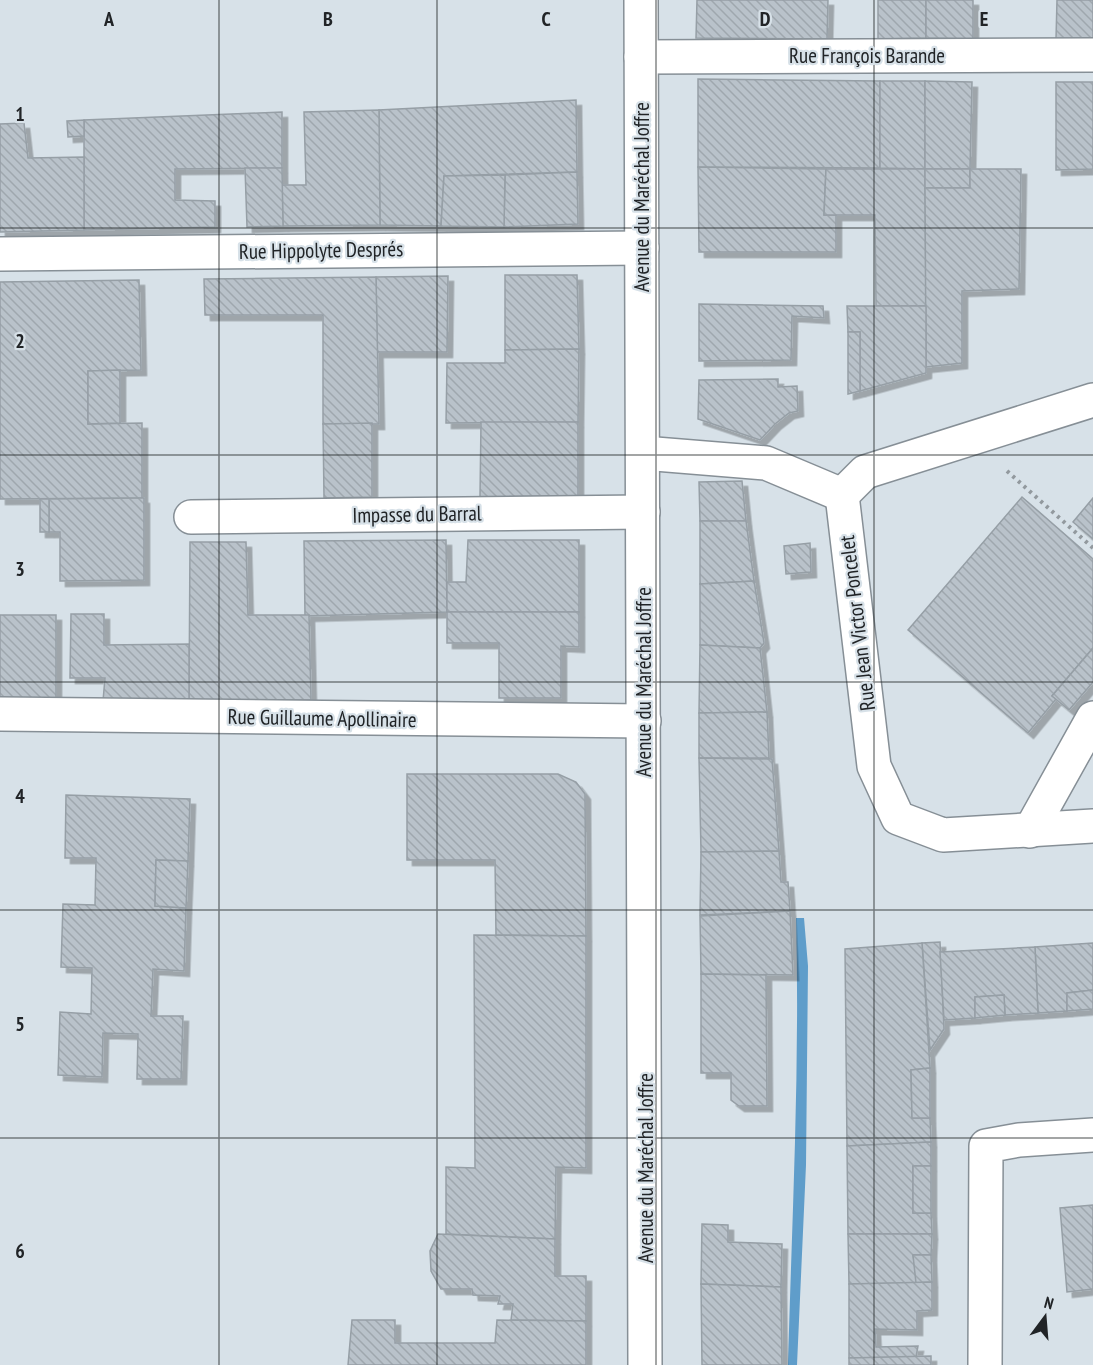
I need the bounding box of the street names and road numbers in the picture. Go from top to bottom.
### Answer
street label: Rue François Barande [789,42,945,69]
street label: Avenue du Maréchal Joffre [628,102,655,292]
street label: Rue Hippolyte Després [239,235,403,265]
street label: Impasse du Barral [352,499,482,529]
street label: Rue Jean Victor Poncelet [833,534,881,712]
street label: Avenue du Maréchal Joffre [630,587,657,777]
street label: Rue Guillaume Apollinaire [227,703,417,733]
street label: Avenue du Maréchal Joffre [632,1073,659,1263]

